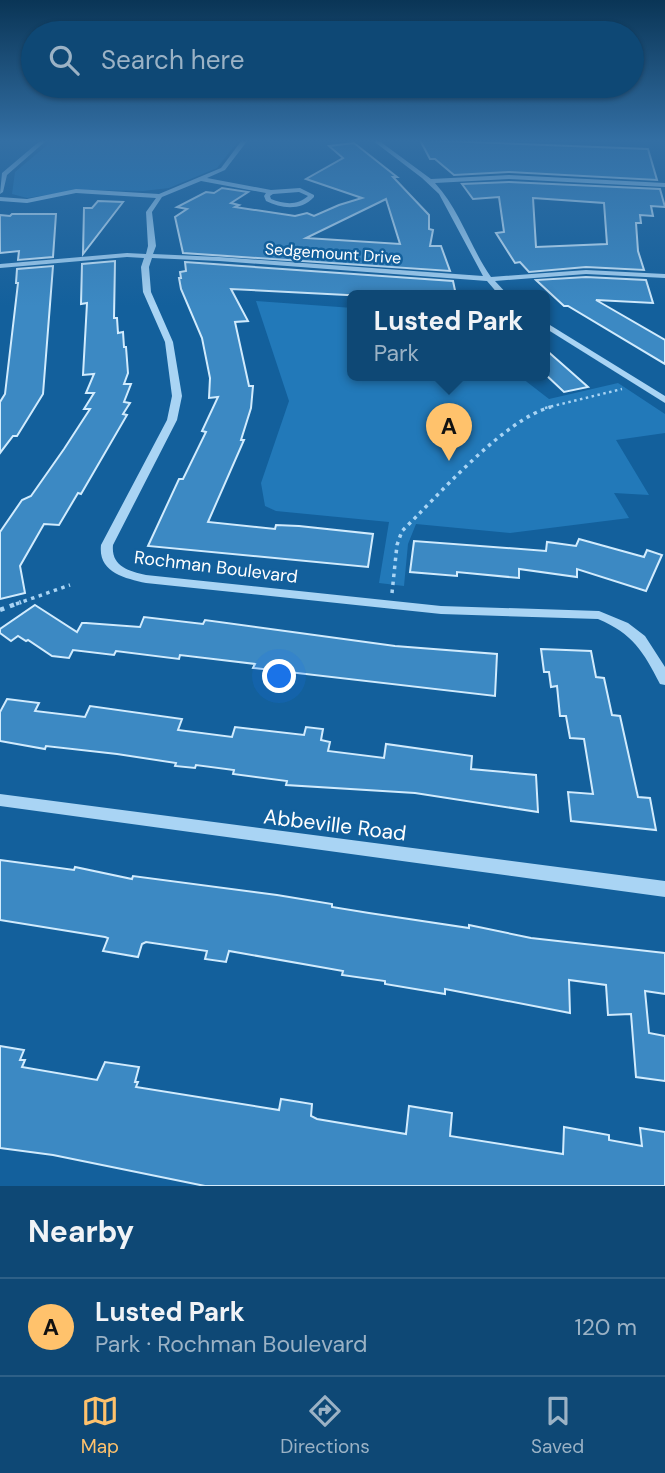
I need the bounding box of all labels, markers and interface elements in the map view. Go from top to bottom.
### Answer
search box [21,21,644,98]
icon: search [45,41,83,79]
text: Search here [101,43,244,77]
street label: Sedgemount Drive [264,238,402,269]
popup [347,290,550,381]
text: Lusted Park [374,304,523,338]
text: Park [374,338,419,368]
pin: A [426,403,472,461]
street label: Rochman Boulevard [133,545,299,589]
your location [262,659,296,693]
street label: Abbeville Road [262,802,408,848]
text: Nearby [28,1212,134,1251]
text: Lusted Park [95,1295,245,1329]
text: A [43,1312,59,1342]
text: 120 m [574,1312,637,1342]
text: Park · Rochman Boulevard [95,1329,368,1359]
tab: Map [81,1392,119,1459]
tab: Directions [280,1392,370,1459]
tab: Saved [531,1392,584,1459]

